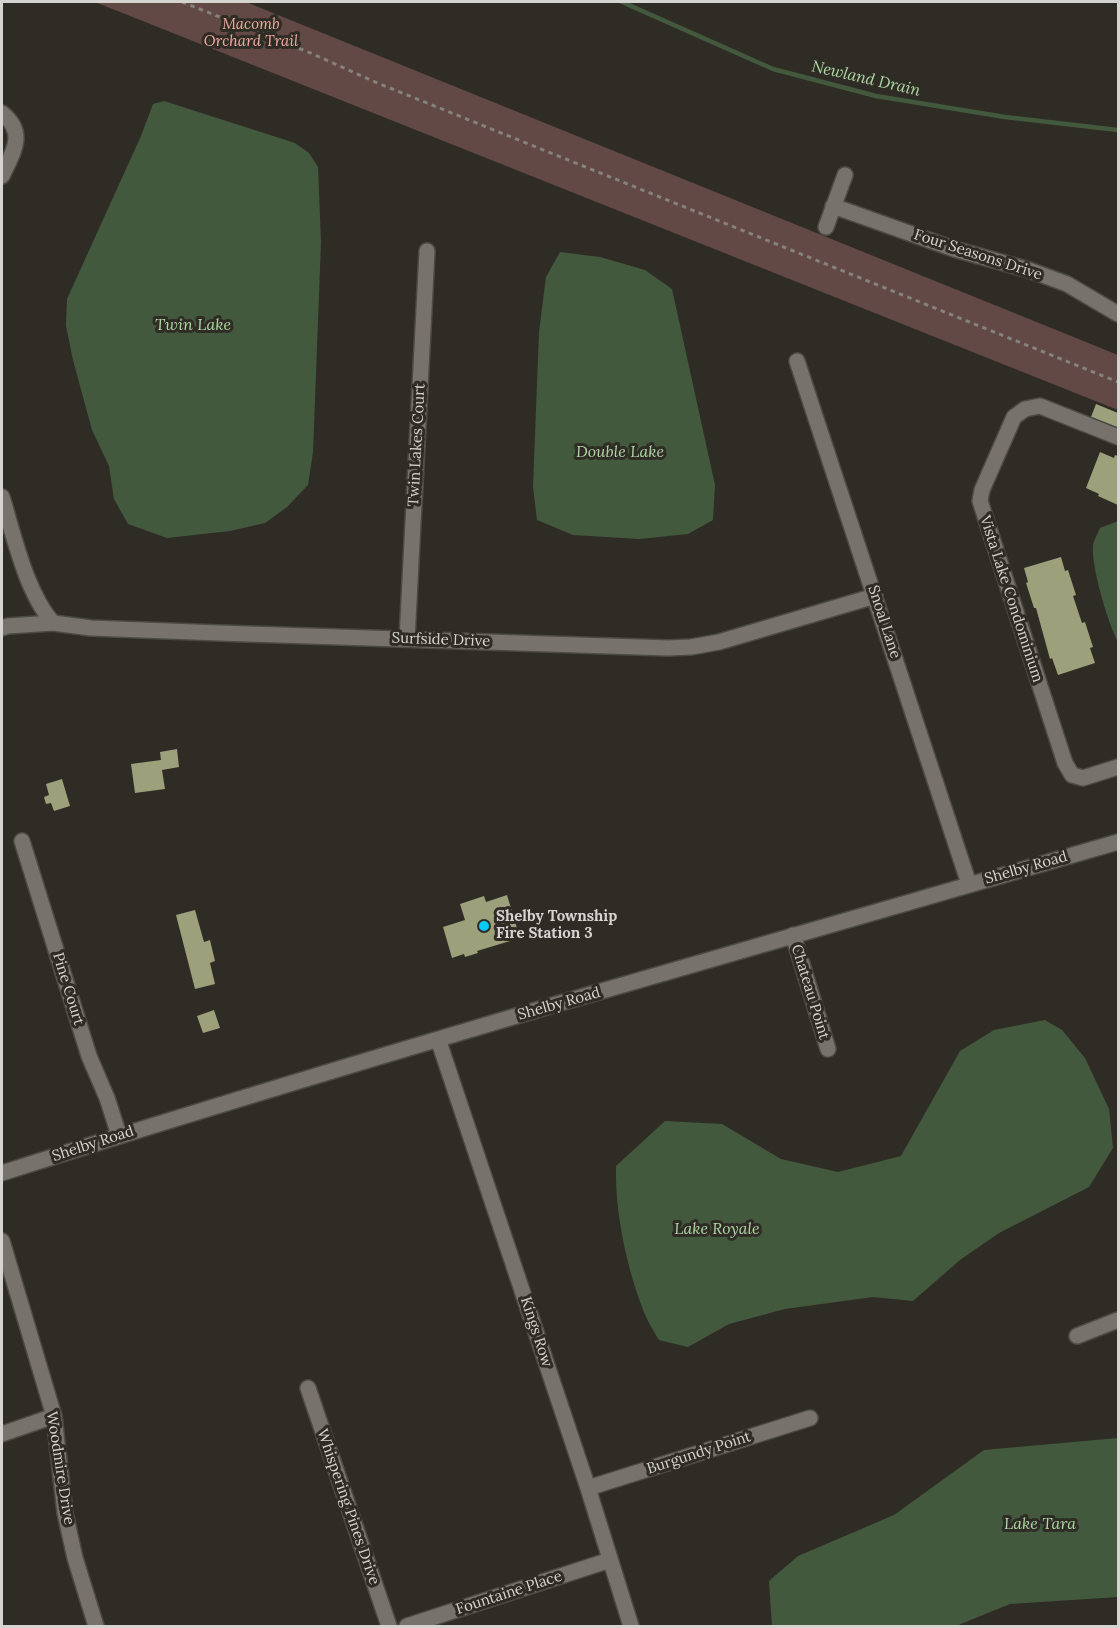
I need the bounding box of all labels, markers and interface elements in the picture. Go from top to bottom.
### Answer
park label: Macomb Orchard Trail [204,16,298,51]
water label: Newland Drain [810,57,922,101]
street label: Four Seasons Drive [912,226,1044,284]
water label: Twin Lake [155,315,231,335]
street label: Twin Lakes Court [405,383,429,507]
water label: Double Lake [576,442,664,462]
street label: Vista Lake Condominium [975,513,1047,685]
street label: Snoal Lane [864,583,904,661]
street label: Surfside Drive [391,629,491,651]
street label: Shelby Road [983,848,1069,888]
place label: Shelby Township Fire Station 3 [496,908,617,943]
marker: Shelby Township Fire Station 3 [477,919,491,933]
street label: Chateau Point [787,942,833,1042]
street label: Pine Court [48,950,88,1028]
street label: Shelby Road [516,984,602,1024]
street label: Shelby Road [50,1122,136,1166]
water label: Lake Royale [674,1219,760,1239]
street label: Kings Row [516,1295,556,1369]
street label: Woodmire Drive [42,1410,78,1526]
street label: Whispering Pines Drive [313,1427,383,1587]
street label: Burgundy Point [645,1428,753,1478]
water label: Lake Tara [1004,1514,1076,1534]
street label: Fountaine Place [454,1567,564,1619]

